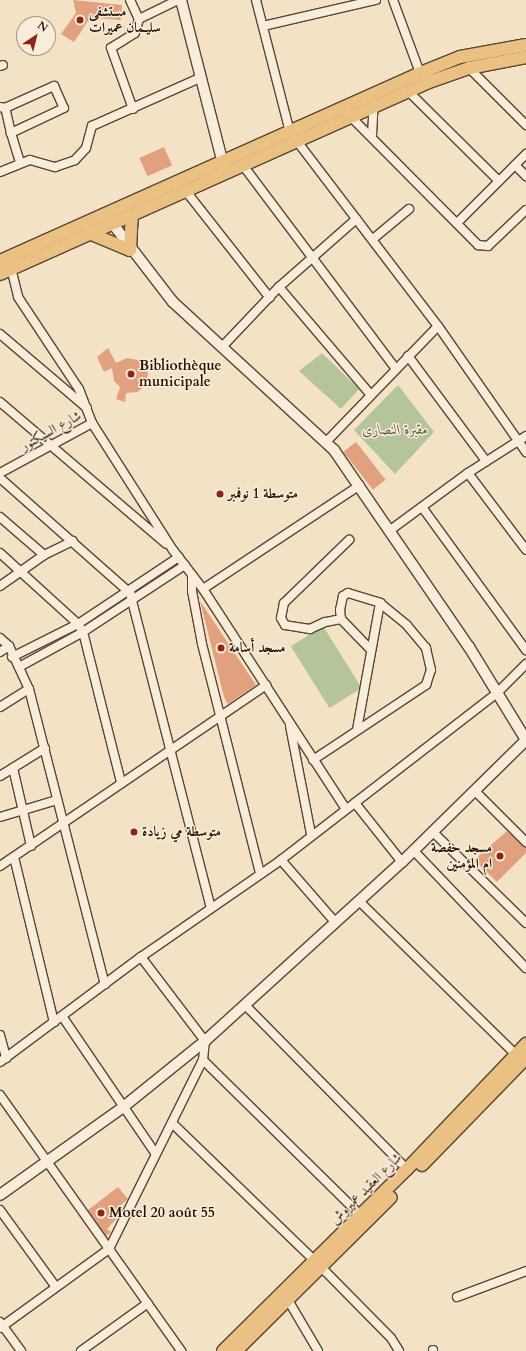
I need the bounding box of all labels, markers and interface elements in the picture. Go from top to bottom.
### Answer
place label: مستشفى سليـمان عميرات [89,4,161,36]
marker: مستشفى سليـمان عميرات [74,14,86,26]
north arrow [16,16,56,56]
text: N [34,18,51,35]
place label: Bibliothèque municipale [139,358,222,390]
marker: Bibliothèque municipale [126,369,136,379]
street label: شارع السيكتور [18,407,84,455]
park label: مقبرة النصارى [362,422,428,438]
place label: متوسطة 1 نوفمبر [228,486,298,502]
marker: متوسطة 1 نوفمبر [215,489,225,499]
place label: مسجد أسامة [229,640,285,656]
marker: مسجد أسامة [216,643,226,653]
place label: متوسطة مي زيادة [142,824,221,840]
marker: متوسطة مي زيادة [129,827,139,837]
place label: مسجد حفصة ام المؤمنين [431,840,492,872]
marker: مسجد حفصة ام المؤمنين [495,851,505,861]
street label: شارع العقيد عميروش [327,1150,405,1228]
place label: Motel 20 août 55 [109,1205,215,1221]
marker: Motel 20 août 55 [96,1208,106,1218]

